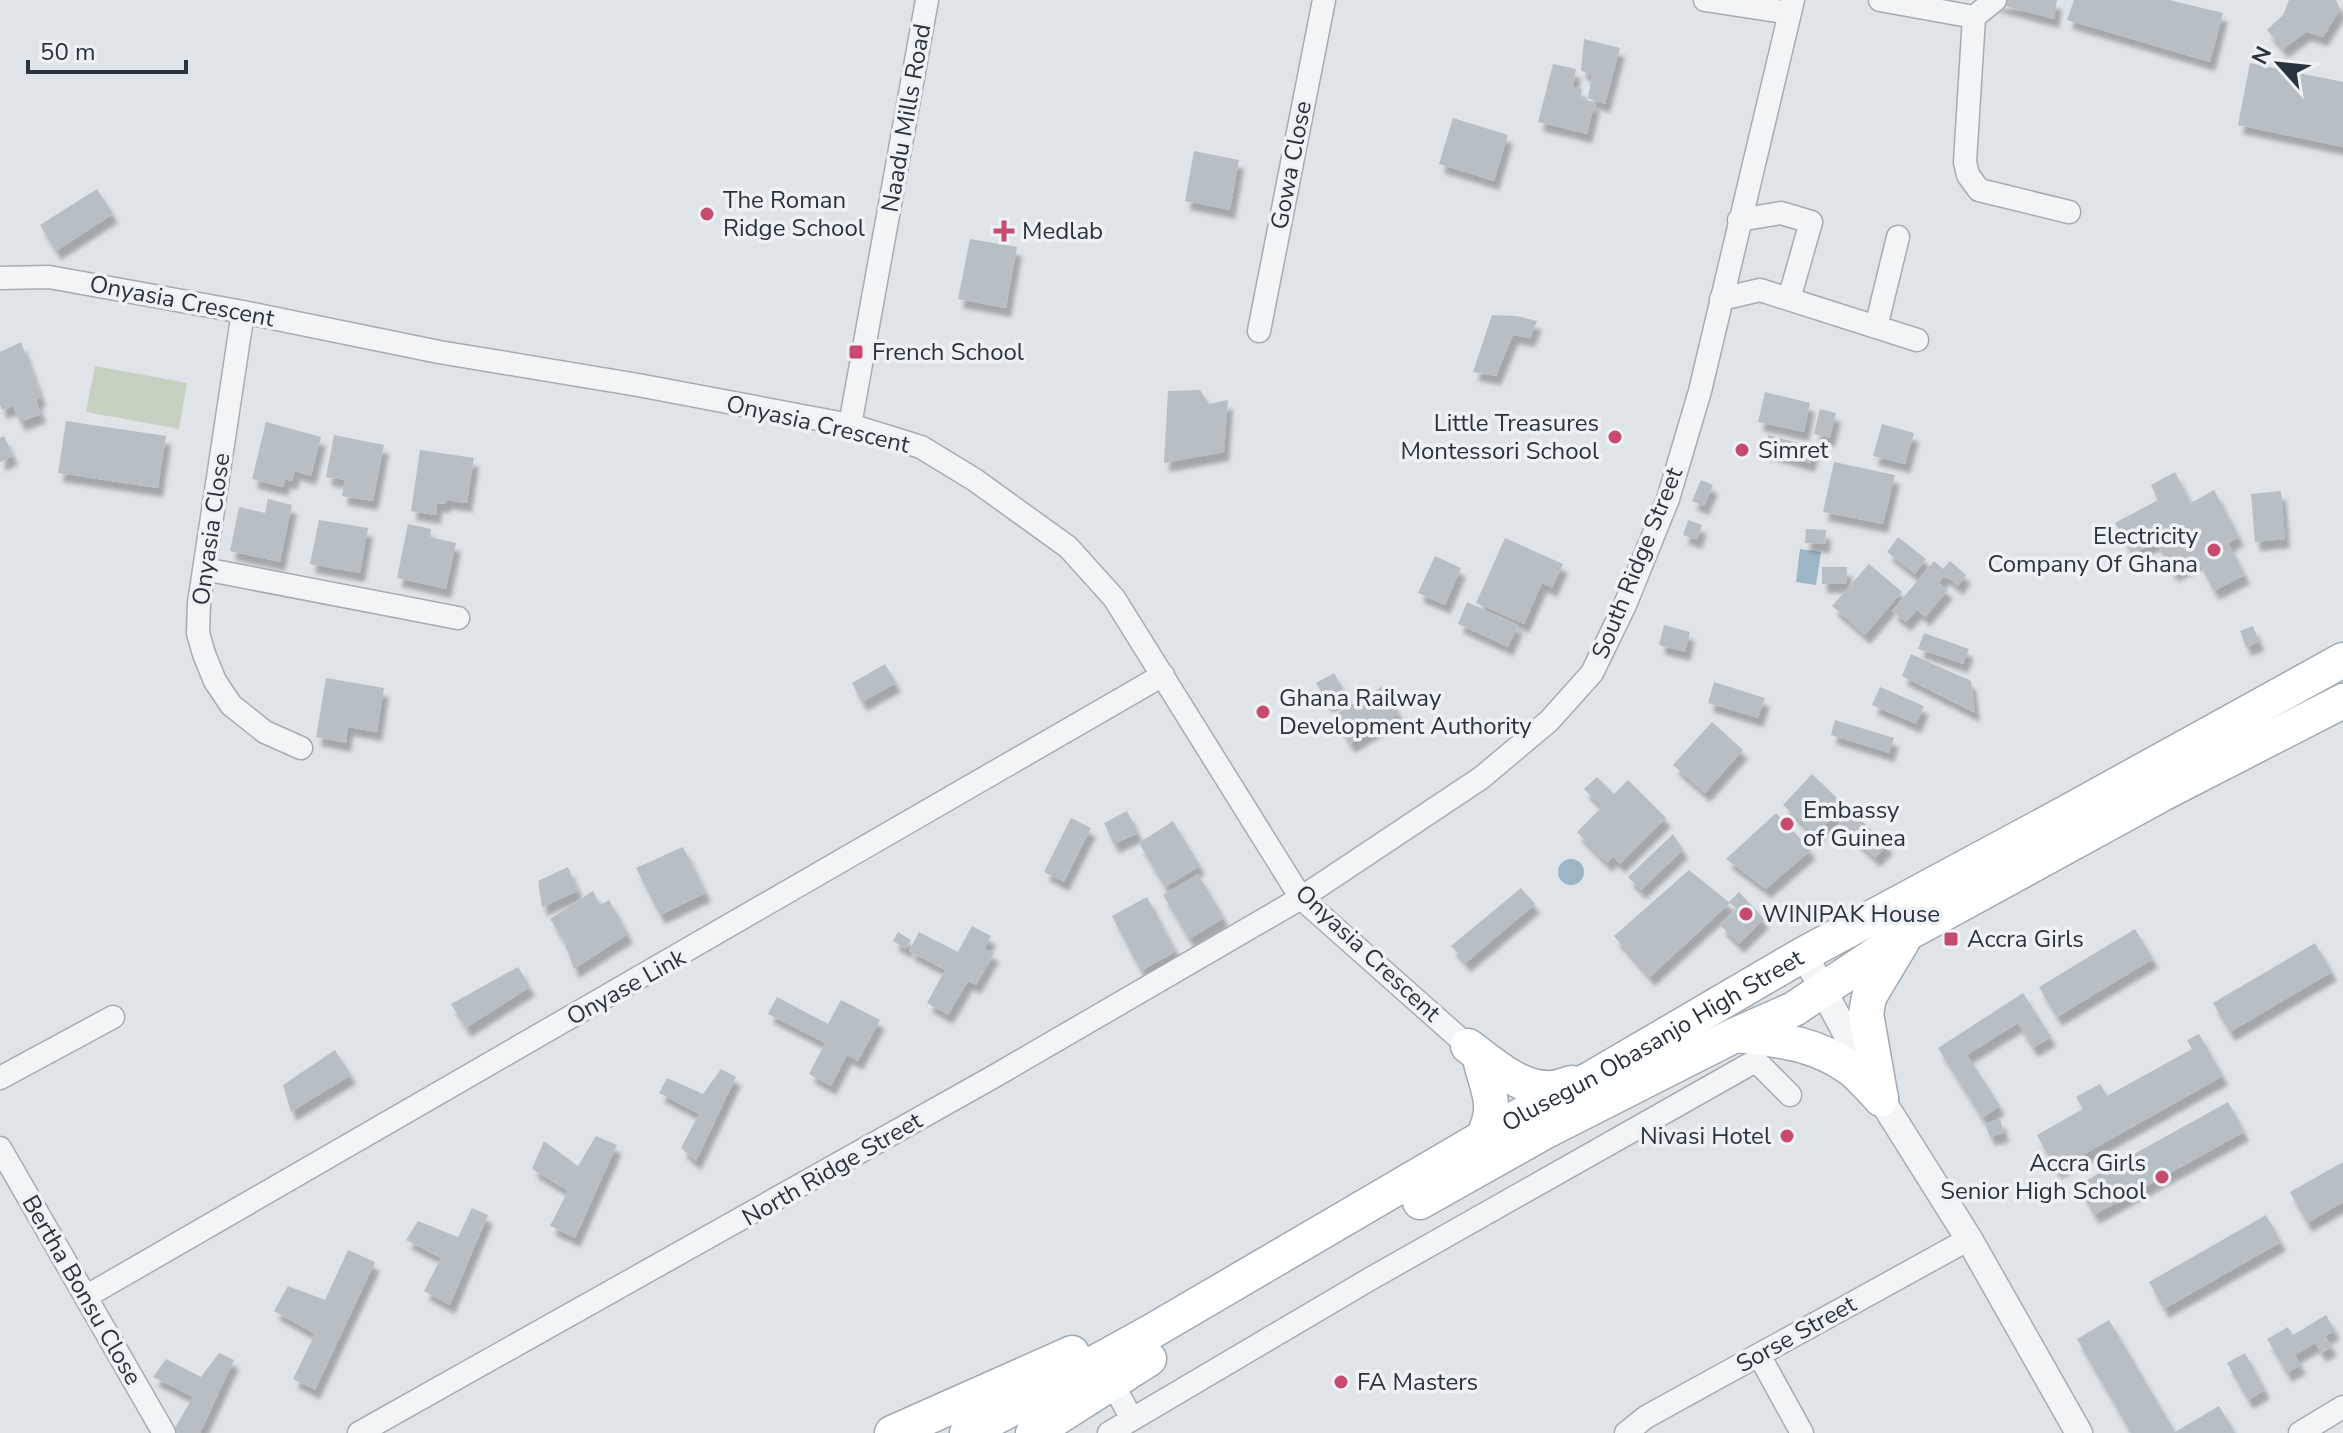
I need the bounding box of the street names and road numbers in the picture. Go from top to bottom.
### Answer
street label: Naadu Mills Road [874,21,938,215]
street label: Gowa Close [1263,98,1319,232]
street label: Onyasia Crescent [87,267,278,335]
street label: Onyasia Crescent [723,387,913,461]
street label: Onyasia Close [184,451,238,607]
street label: South Ridge Street [1584,462,1690,664]
street label: Onyasia Crescent [1289,877,1448,1029]
street label: Onyase Link [561,941,692,1033]
street label: Olusegun Obasanjo High Street [1496,942,1810,1139]
street label: North Ridge Street [736,1104,928,1234]
street label: Bertha Bonsu Close [15,1189,149,1391]
street label: Sorse Street [1730,1288,1862,1380]

